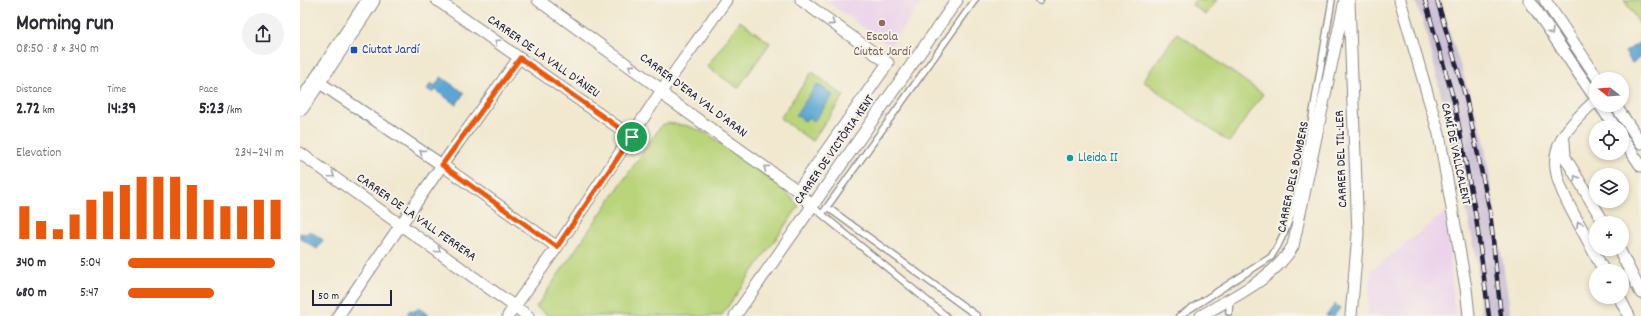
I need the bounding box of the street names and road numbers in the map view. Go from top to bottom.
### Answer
street label: CARRER DE LA VALL D'ÀNEU [483,11,603,103]
street label: CARRER D'ERA VAL D'ARAN [635,49,751,143]
street label: CARRER DE VICTÒRIA KENT [790,91,880,209]
street label: CAMÍ DE VALLCALENT [1435,101,1475,207]
street label: CARRER DEL TIL·LER [1331,110,1353,208]
street label: CARRER DELS BOMBERS [1273,119,1315,234]
street label: CARRER DE LA VALL FERRERA [352,169,480,267]

